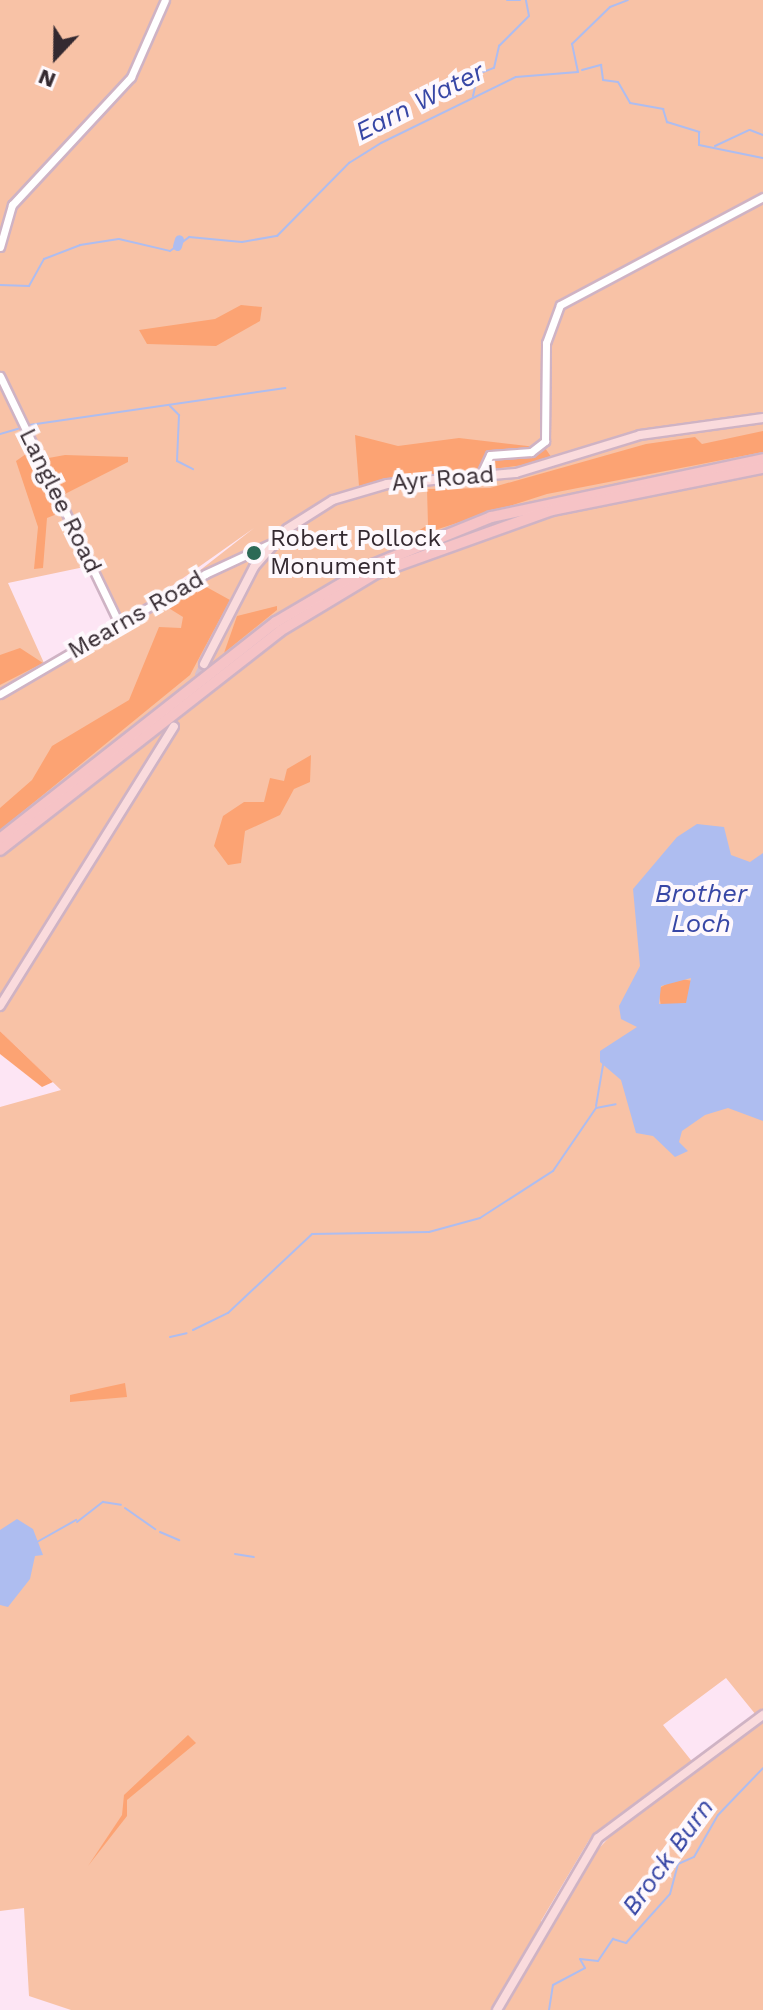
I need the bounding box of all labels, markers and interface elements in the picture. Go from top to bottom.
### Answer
north arrow [16,16,96,96]
water label: Earn Water [350,56,490,148]
text: N [35,64,59,93]
street label: Langlee Road [13,424,107,578]
street label: Ayr Road [390,460,496,498]
place label: Robert Pollock Monument [270,525,441,581]
marker: Robert Pollock Monument [245,544,263,562]
street label: Mearns Road [63,565,209,665]
water label: Brother Loch [655,878,747,940]
water label: Brock Burn [615,1792,721,1922]

